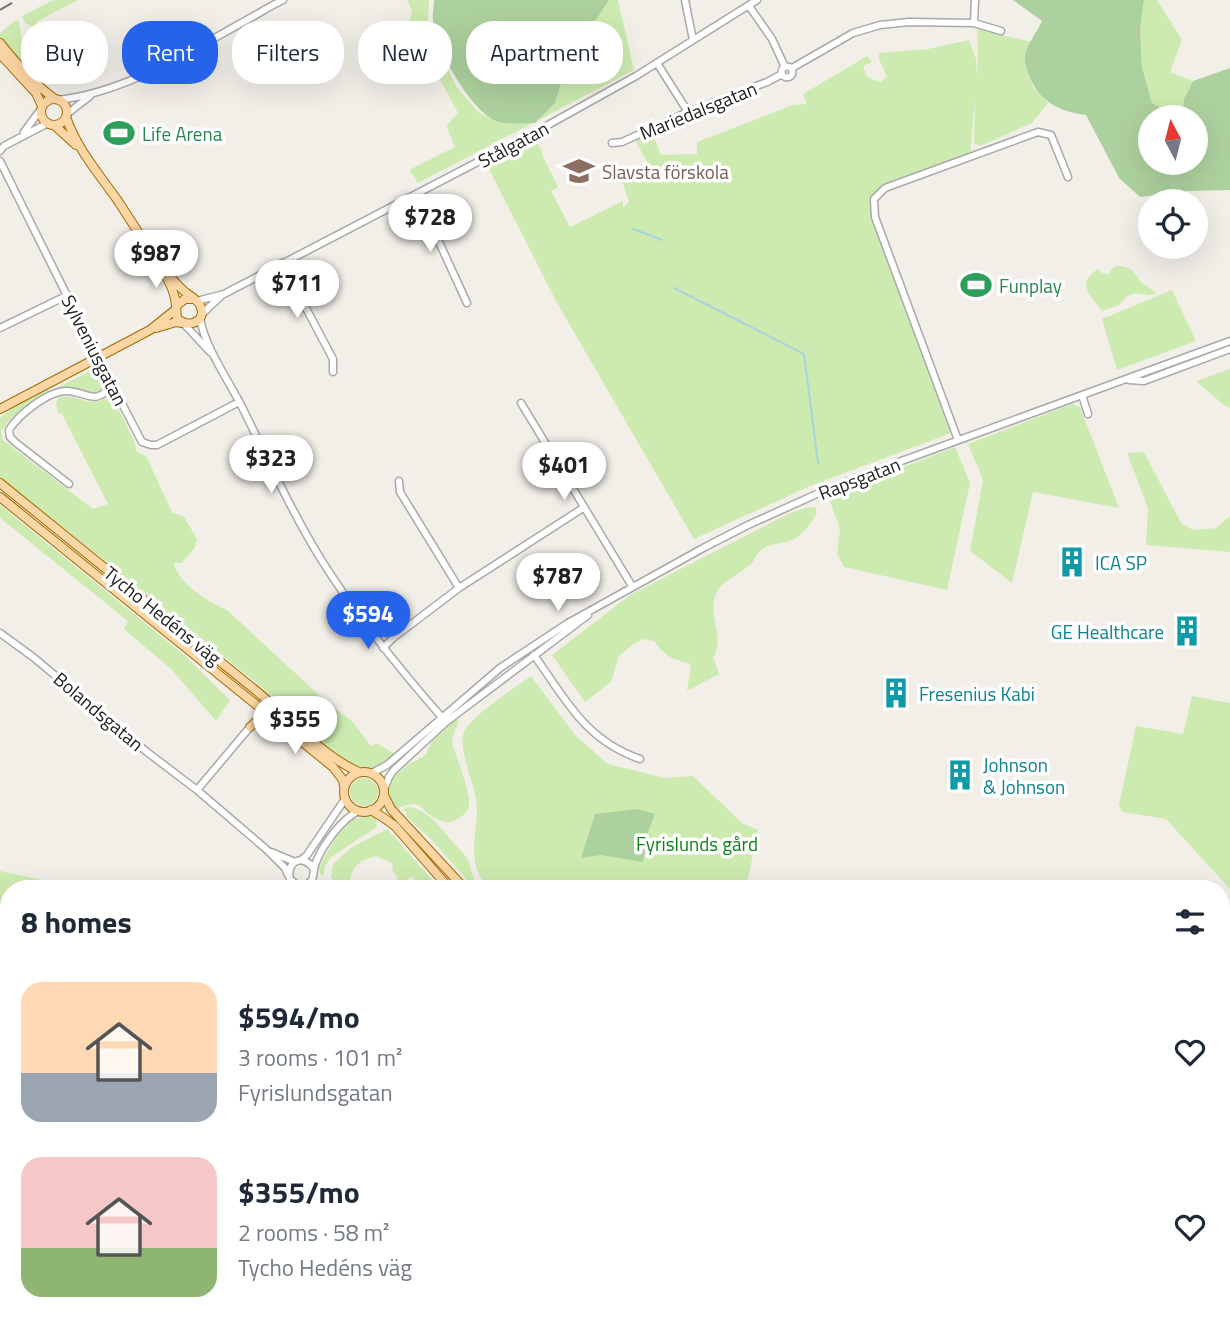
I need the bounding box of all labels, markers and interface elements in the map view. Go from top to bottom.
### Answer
chip: Buy [21,21,108,84]
chip: Rent [122,21,218,84]
chip: Filters [232,21,344,84]
chip: New [358,21,452,84]
chip: Apartment [466,21,623,84]
street label: Mariedalsgatan [635,73,761,147]
north arrow [1138,105,1208,175]
map controls [1138,105,1208,259]
street label: Stålgatan [472,113,554,175]
sports icon: Life Arena [102,116,136,150]
place label: Life Arena [142,119,223,148]
school or university icon: Slavsta förskola [562,154,596,188]
place label: Slavsta förskola [602,157,729,186]
button: locate [1138,189,1208,259]
pin: $728 [389,194,471,254]
text: $728 [404,199,456,234]
pin: $987 [115,230,197,290]
text: $987 [130,235,182,270]
pin: $711 [256,260,338,320]
text: $711 [271,265,323,300]
sports icon: Funplay [959,268,993,302]
place label: Funplay [999,271,1062,300]
street label: Sylveniusgatan [55,289,135,411]
pin: $323 [230,435,312,495]
text: $323 [245,440,297,475]
pin: $401 [523,442,605,502]
text: $401 [538,447,590,482]
street label: Rapsgatan [814,449,904,507]
building icon: ICA SP [1055,545,1089,579]
place label: ICA SP [1095,548,1147,577]
pin: $787 [517,554,599,613]
street label: Tycho Hedéns väg [98,558,228,672]
text: $787 [532,558,584,593]
pin: $594 [327,592,409,651]
text: $594 [342,596,394,631]
building icon: GE Healthcare [1170,614,1204,648]
place label: GE Healthcare [1051,617,1164,646]
street label: Bolandsgatan [47,664,151,758]
building icon: Fresenius Kabi [879,676,913,710]
place label: Fresenius Kabi [919,679,1035,708]
pin: $355 [254,696,336,756]
text: $355 [269,701,321,736]
place label: Johnson & Johnson [983,750,1065,801]
building icon: Johnson & Johnson [943,758,977,792]
park label: Fyrislunds gård [636,829,758,858]
text: 8 homes [21,899,132,945]
icon: filters [1171,903,1209,941]
text: $594/mo [238,994,360,1040]
icon: home [77,1010,161,1094]
icon: heart [1171,1033,1209,1071]
text: 3 rooms · 101 m² [238,1040,402,1075]
text: Fyrislundsgatan [238,1075,393,1110]
text: $355/mo [238,1169,360,1215]
icon: home [77,1185,161,1269]
icon: heart [1171,1208,1209,1246]
text: 2 rooms · 58 m² [238,1215,389,1250]
text: Tycho Hedéns väg [238,1250,412,1285]

